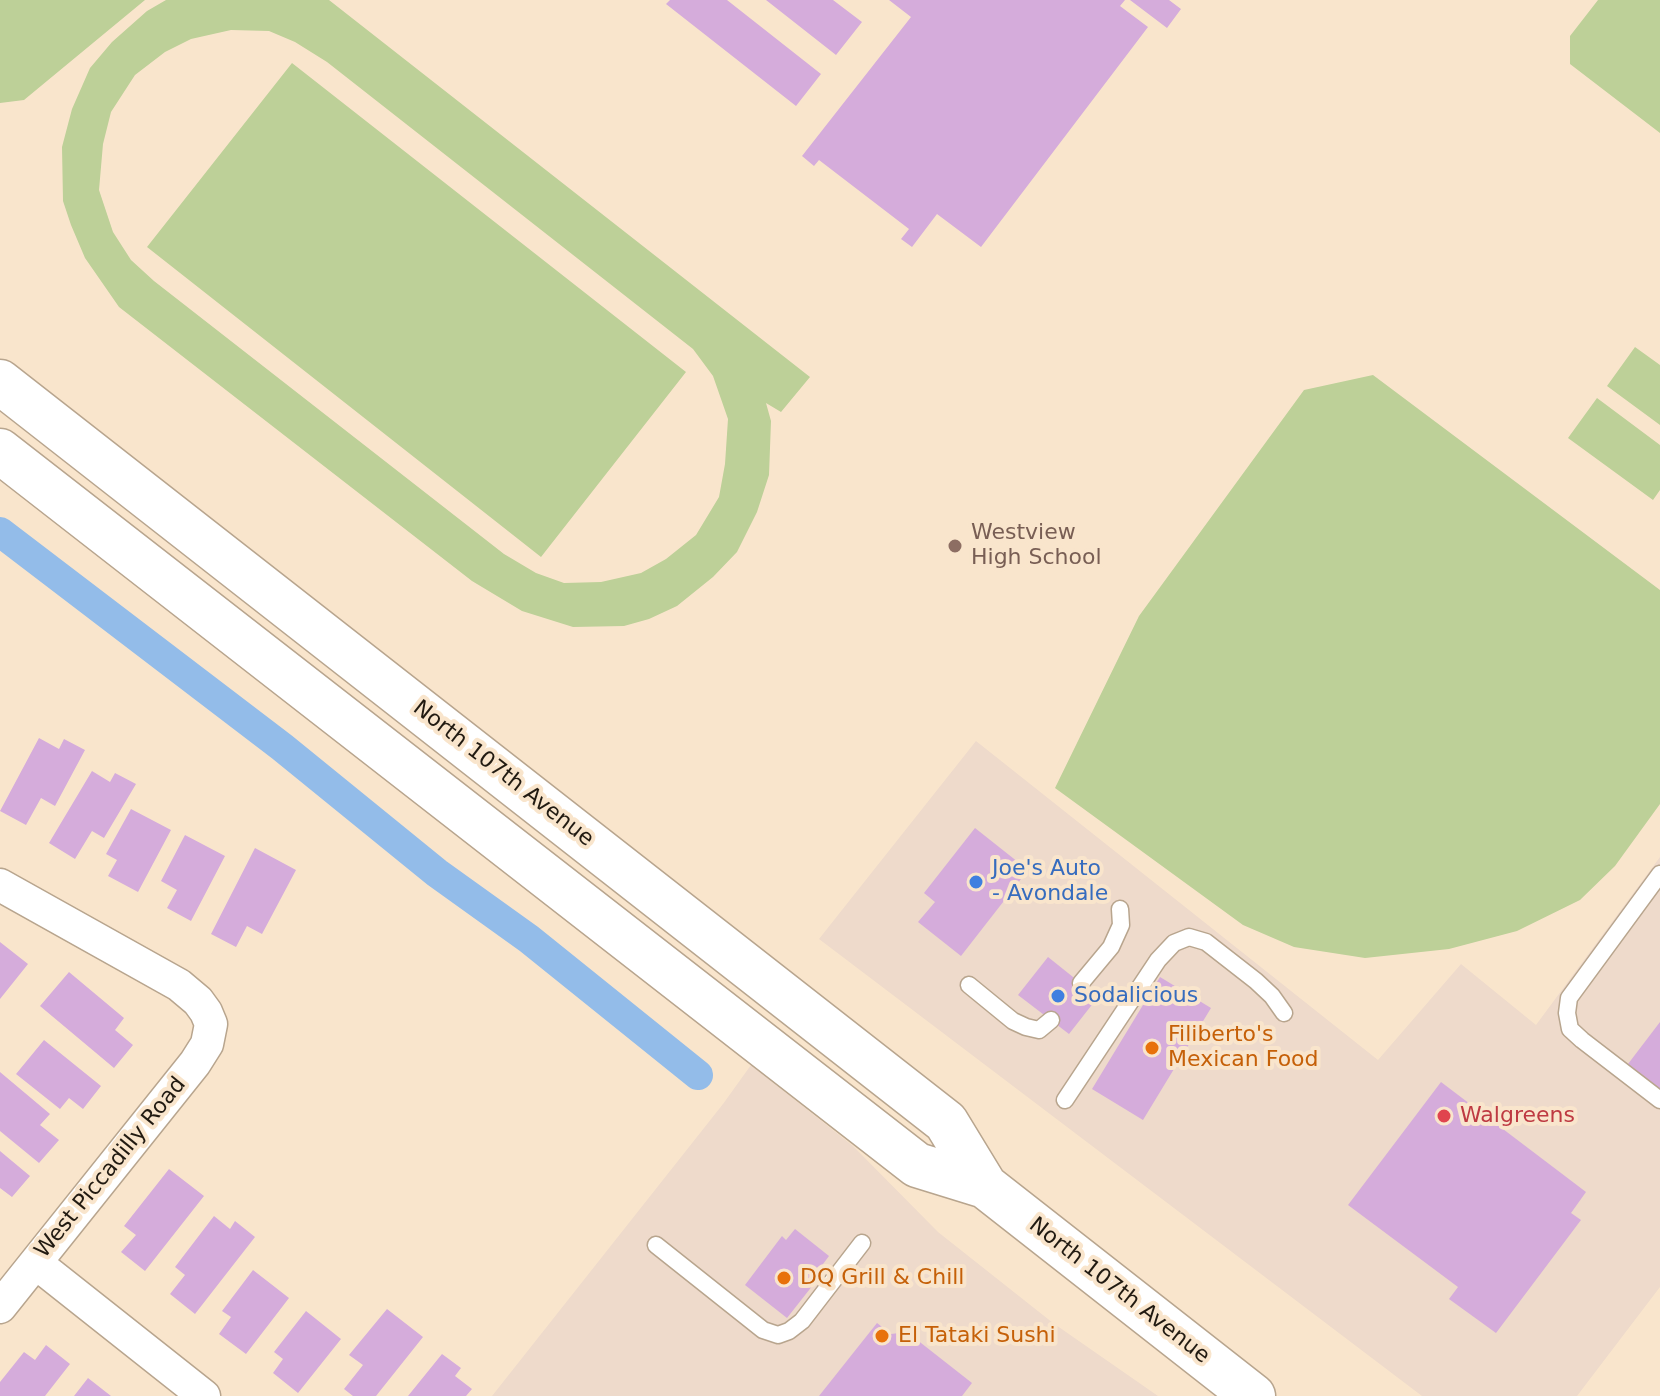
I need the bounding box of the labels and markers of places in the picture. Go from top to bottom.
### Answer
place label: Westview High School [971,520,1102,572]
marker: Westview High School [946,537,964,555]
place label: Joe's Auto - Avondale [992,856,1108,908]
marker: Joe's Auto - Avondale [967,873,985,891]
place label: Sodalicious [1074,983,1198,1009]
marker: Sodalicious [1049,987,1067,1005]
place label: Filiberto's Mexican Food [1168,1022,1319,1074]
marker: Filiberto's Mexican Food [1143,1039,1161,1057]
place label: Walgreens [1460,1103,1575,1129]
marker: Walgreens [1435,1107,1453,1125]
place label: DQ Grill & Chill [800,1265,964,1291]
marker: DQ Grill & Chill [775,1269,793,1287]
place label: El Tataki Sushi [898,1323,1056,1349]
marker: El Tataki Sushi [873,1327,891,1345]

